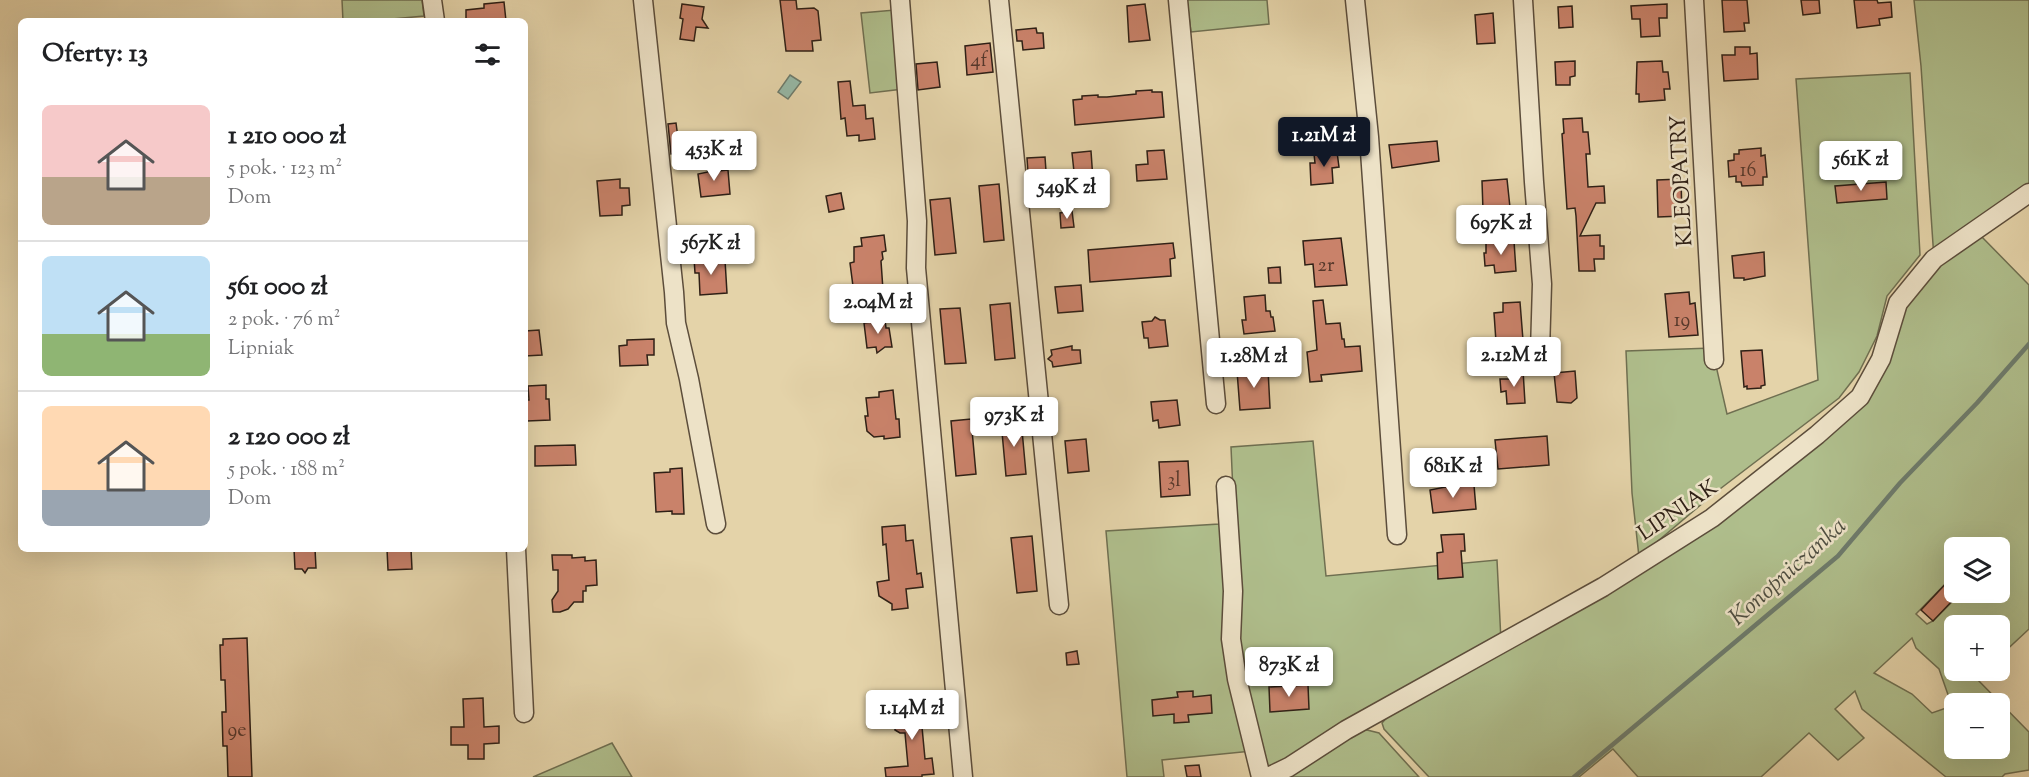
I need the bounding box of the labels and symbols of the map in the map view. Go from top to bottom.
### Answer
house number: 4f [971,47,989,76]
street label: KLEOPATRY [1664,114,1702,247]
pin: 1.21M zł [1262,117,1386,168]
pin: 453K zł [659,131,769,182]
pin: 561K zł [1806,141,1916,192]
house number: 16 [1740,157,1756,186]
pin: 549K zł [1012,169,1122,220]
pin: 697K zł [1446,205,1556,256]
pin: 567K zł [656,225,766,276]
house number: 2r [1318,252,1335,281]
pin: 2.04M zł [816,284,940,335]
house number: 19 [1674,307,1690,336]
pin: 2.12M zł [1452,337,1576,388]
pin: 1.28M zł [1192,338,1316,389]
pin: 973K zł [959,397,1069,448]
pin: 681K zł [1398,448,1508,499]
house number: 3l [1167,467,1181,496]
street label: LIPNIAK [1632,473,1725,550]
water label: Konopniczanka [1722,510,1855,635]
pin: 873K zł [1234,647,1344,698]
pin: 1.14M zł [850,690,974,741]
house number: 9e [227,717,247,746]

